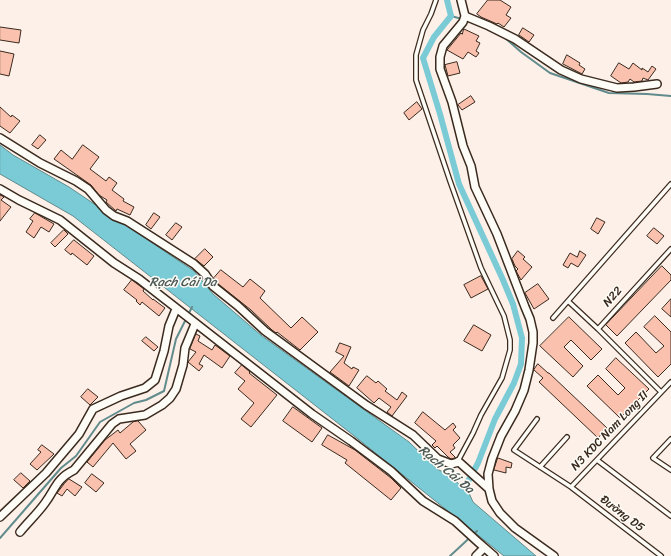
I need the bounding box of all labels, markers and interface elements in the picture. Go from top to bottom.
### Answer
water label: Rạch Cái Da [149,275,217,291]
street label: N22 [600,284,626,310]
street label: N3 KDC Nam Long II [568,388,652,474]
water label: Rạch Cái Da [415,442,477,498]
street label: Đường D5 [597,493,647,535]

